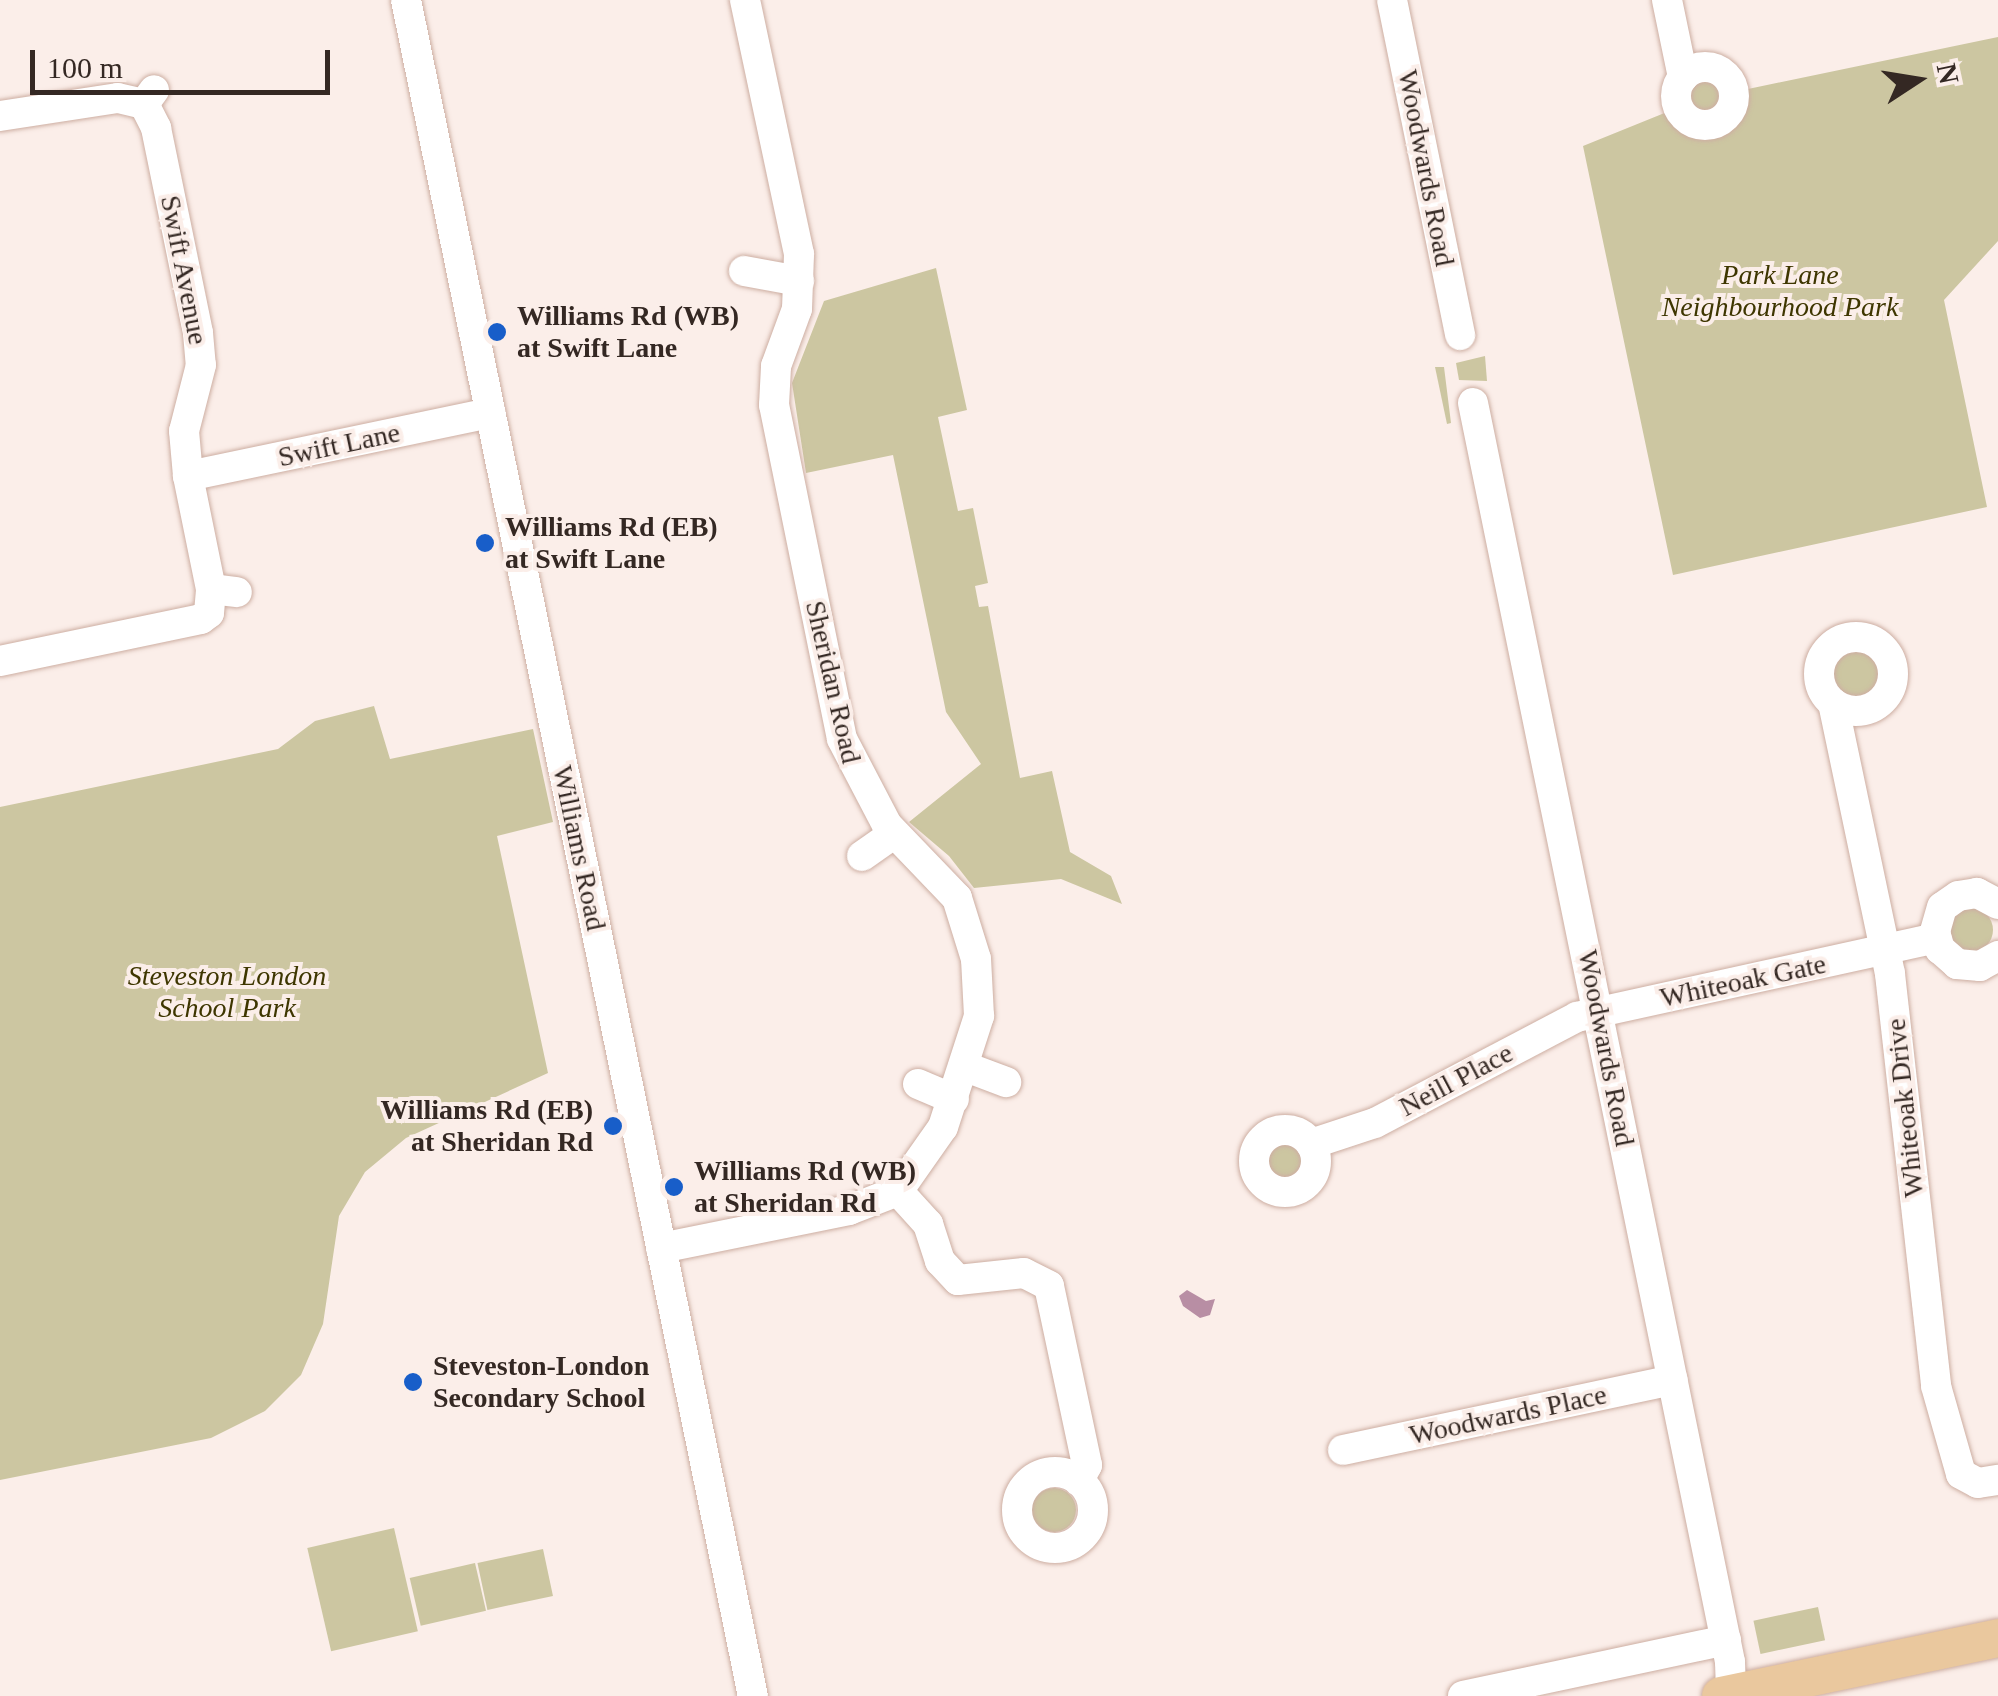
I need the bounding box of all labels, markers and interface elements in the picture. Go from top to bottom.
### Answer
scale bar [35,30,335,92]
north arrow [1868,30,1968,130]
text: 100 m [47,51,123,84]
text: N [1931,61,1965,87]
street label: Woodwards Road [1391,67,1461,269]
street label: Swift Avenue [153,192,215,348]
park label: Park Lane Neighbourhood Park [1662,258,1898,324]
place label: Williams Rd (WB) at Swift Lane [517,299,739,365]
marker: Williams Rd (WB) at Swift Lane [486,321,508,343]
street label: Swift Lane [275,416,403,474]
place label: Williams Rd (EB) at Swift Lane [505,510,718,576]
marker: Williams Rd (EB) at Swift Lane [474,532,496,554]
street label: Sheridan Road [798,598,868,766]
street label: Williams Road [545,763,613,933]
street label: Woodwards Road [1571,947,1641,1149]
street label: Whiteoak Gate [1657,947,1829,1015]
park label: Steveston London School Park [128,959,326,1025]
street label: Whiteoak Drive [1879,1017,1931,1199]
street label: Neill Place [1394,1036,1518,1124]
place label: Williams Rd (EB) at Sheridan Rd [380,1093,593,1159]
marker: Williams Rd (EB) at Sheridan Rd [602,1115,624,1137]
place label: Williams Rd (WB) at Sheridan Rd [694,1154,916,1220]
marker: Williams Rd (WB) at Sheridan Rd [663,1176,685,1198]
place label: Steveston-London Secondary School [433,1349,649,1415]
marker: Steveston-London Secondary School [402,1371,424,1393]
street label: Woodwards Place [1406,1378,1610,1452]

